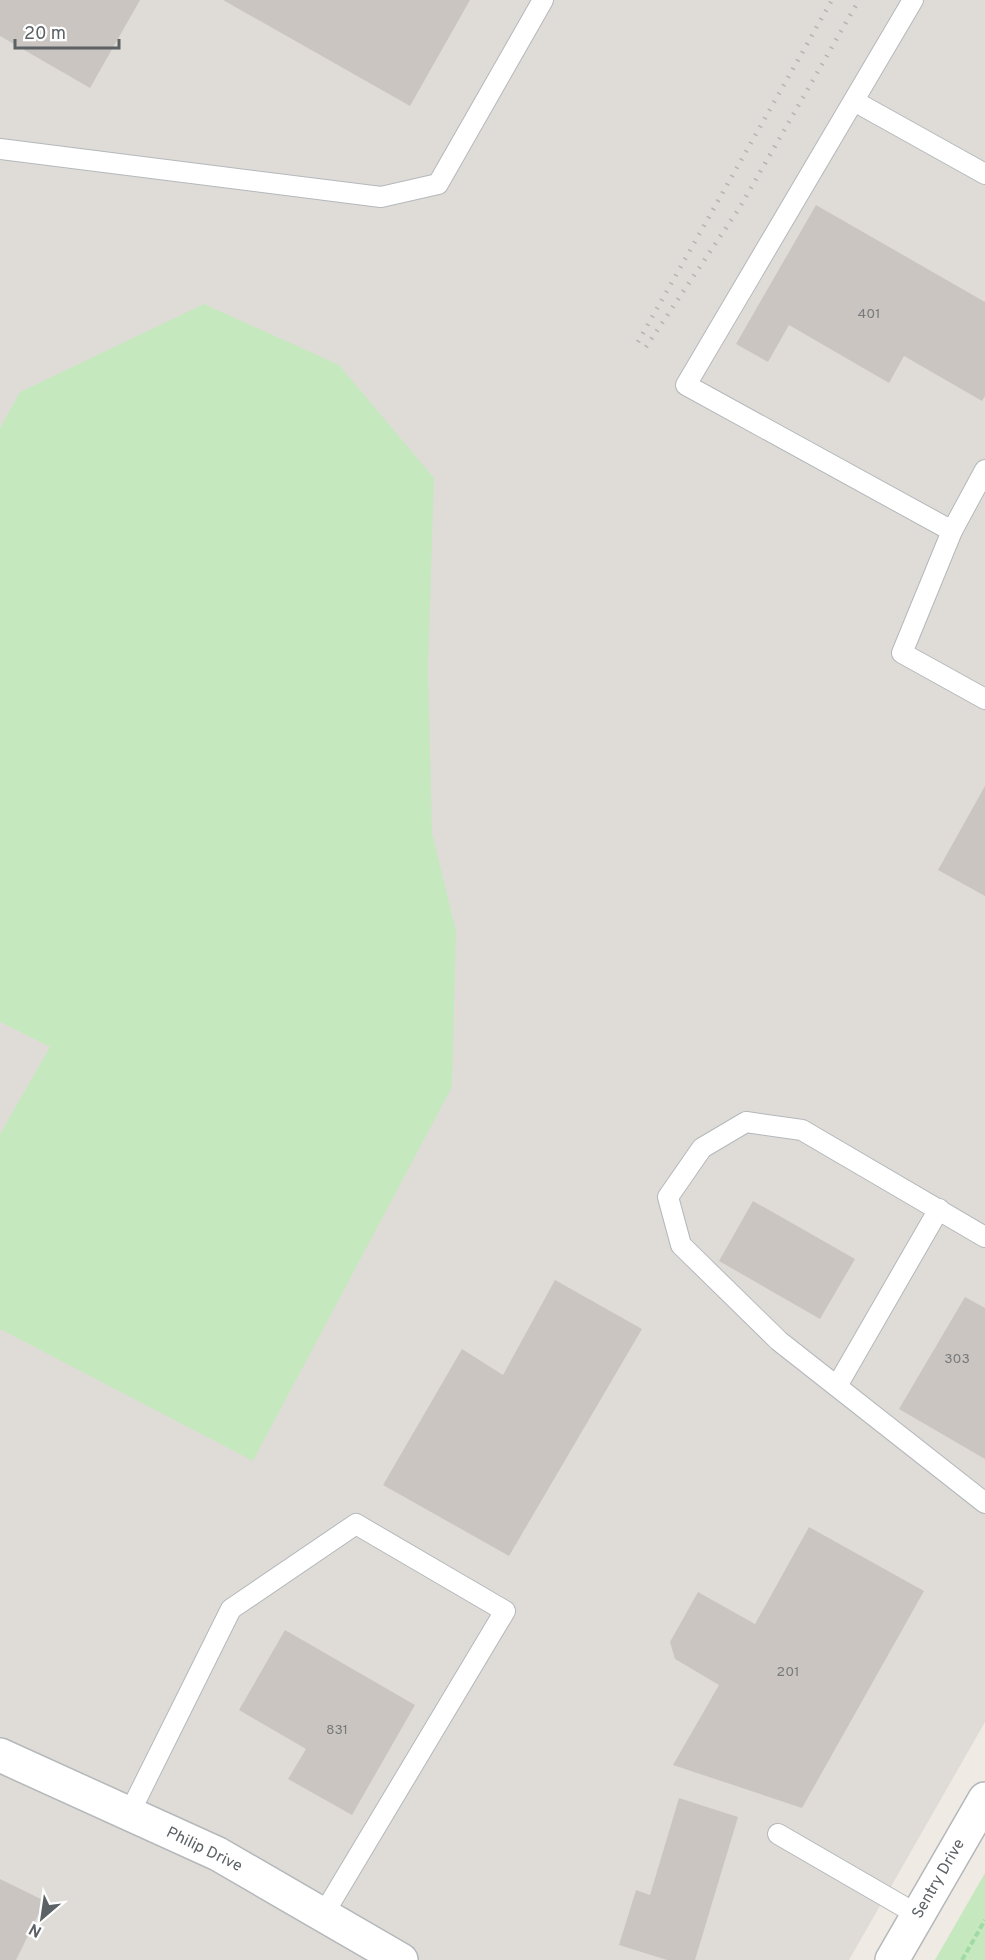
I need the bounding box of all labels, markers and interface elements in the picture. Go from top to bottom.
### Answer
scale bar [15,12,118,50]
text: 20 m [24,23,66,46]
house number: 401 [858,306,880,323]
house number: 303 [944,1351,970,1368]
house number: 201 [777,1664,799,1681]
house number: 831 [326,1722,348,1739]
street label: Philip Drive [163,1823,245,1877]
street label: Sentry Drive [908,1836,970,1922]
north arrow [12,1888,72,1948]
text: N [26,1918,46,1941]

